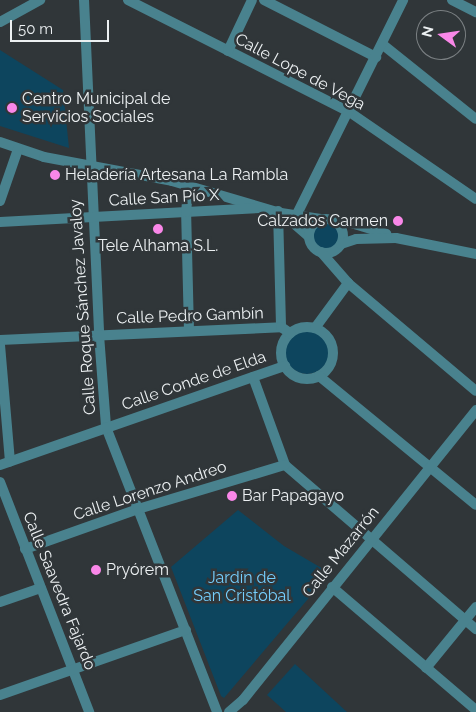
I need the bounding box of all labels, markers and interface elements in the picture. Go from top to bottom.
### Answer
scale bar [12,10,111,42]
north arrow [416,10,466,60]
text: 50 m [18,20,53,38]
text: N [418,24,436,39]
street label: Calle Lope de Vega [231,29,369,115]
place label: Centro Municipal de Servicios Sociales [22,89,171,127]
marker: Centro Municipal de Servicios Sociales [6,102,18,114]
place label: Heladería Artesana La Rambla [65,165,289,185]
marker: Heladería Artesana La Rambla [49,169,61,181]
street label: Calle San Pío X [108,186,220,210]
street label: Calle Roque Sánchez Javaloy [66,198,100,416]
place label: Calzados Carmen [257,211,388,231]
marker: Calzados Carmen [392,215,404,227]
marker: Tele Alhama S.L. [152,223,164,235]
place label: Tele Alhama S.L. [98,236,218,256]
street label: Calle Pedro Gambín [116,304,264,328]
street label: Calle Conde de Elda [119,347,269,415]
street label: Calle Lorenzo Andreo [71,457,229,525]
place label: Bar Papagayo [242,486,344,506]
marker: Bar Papagayo [226,490,238,502]
street label: Calle Mazarrón [299,503,383,601]
street label: Calle Saavedra Fajardo [18,509,100,673]
place label: Pryórem [106,560,169,580]
marker: Pryórem [90,564,102,576]
park label: Jardín de San Cristóbal [193,568,291,606]

